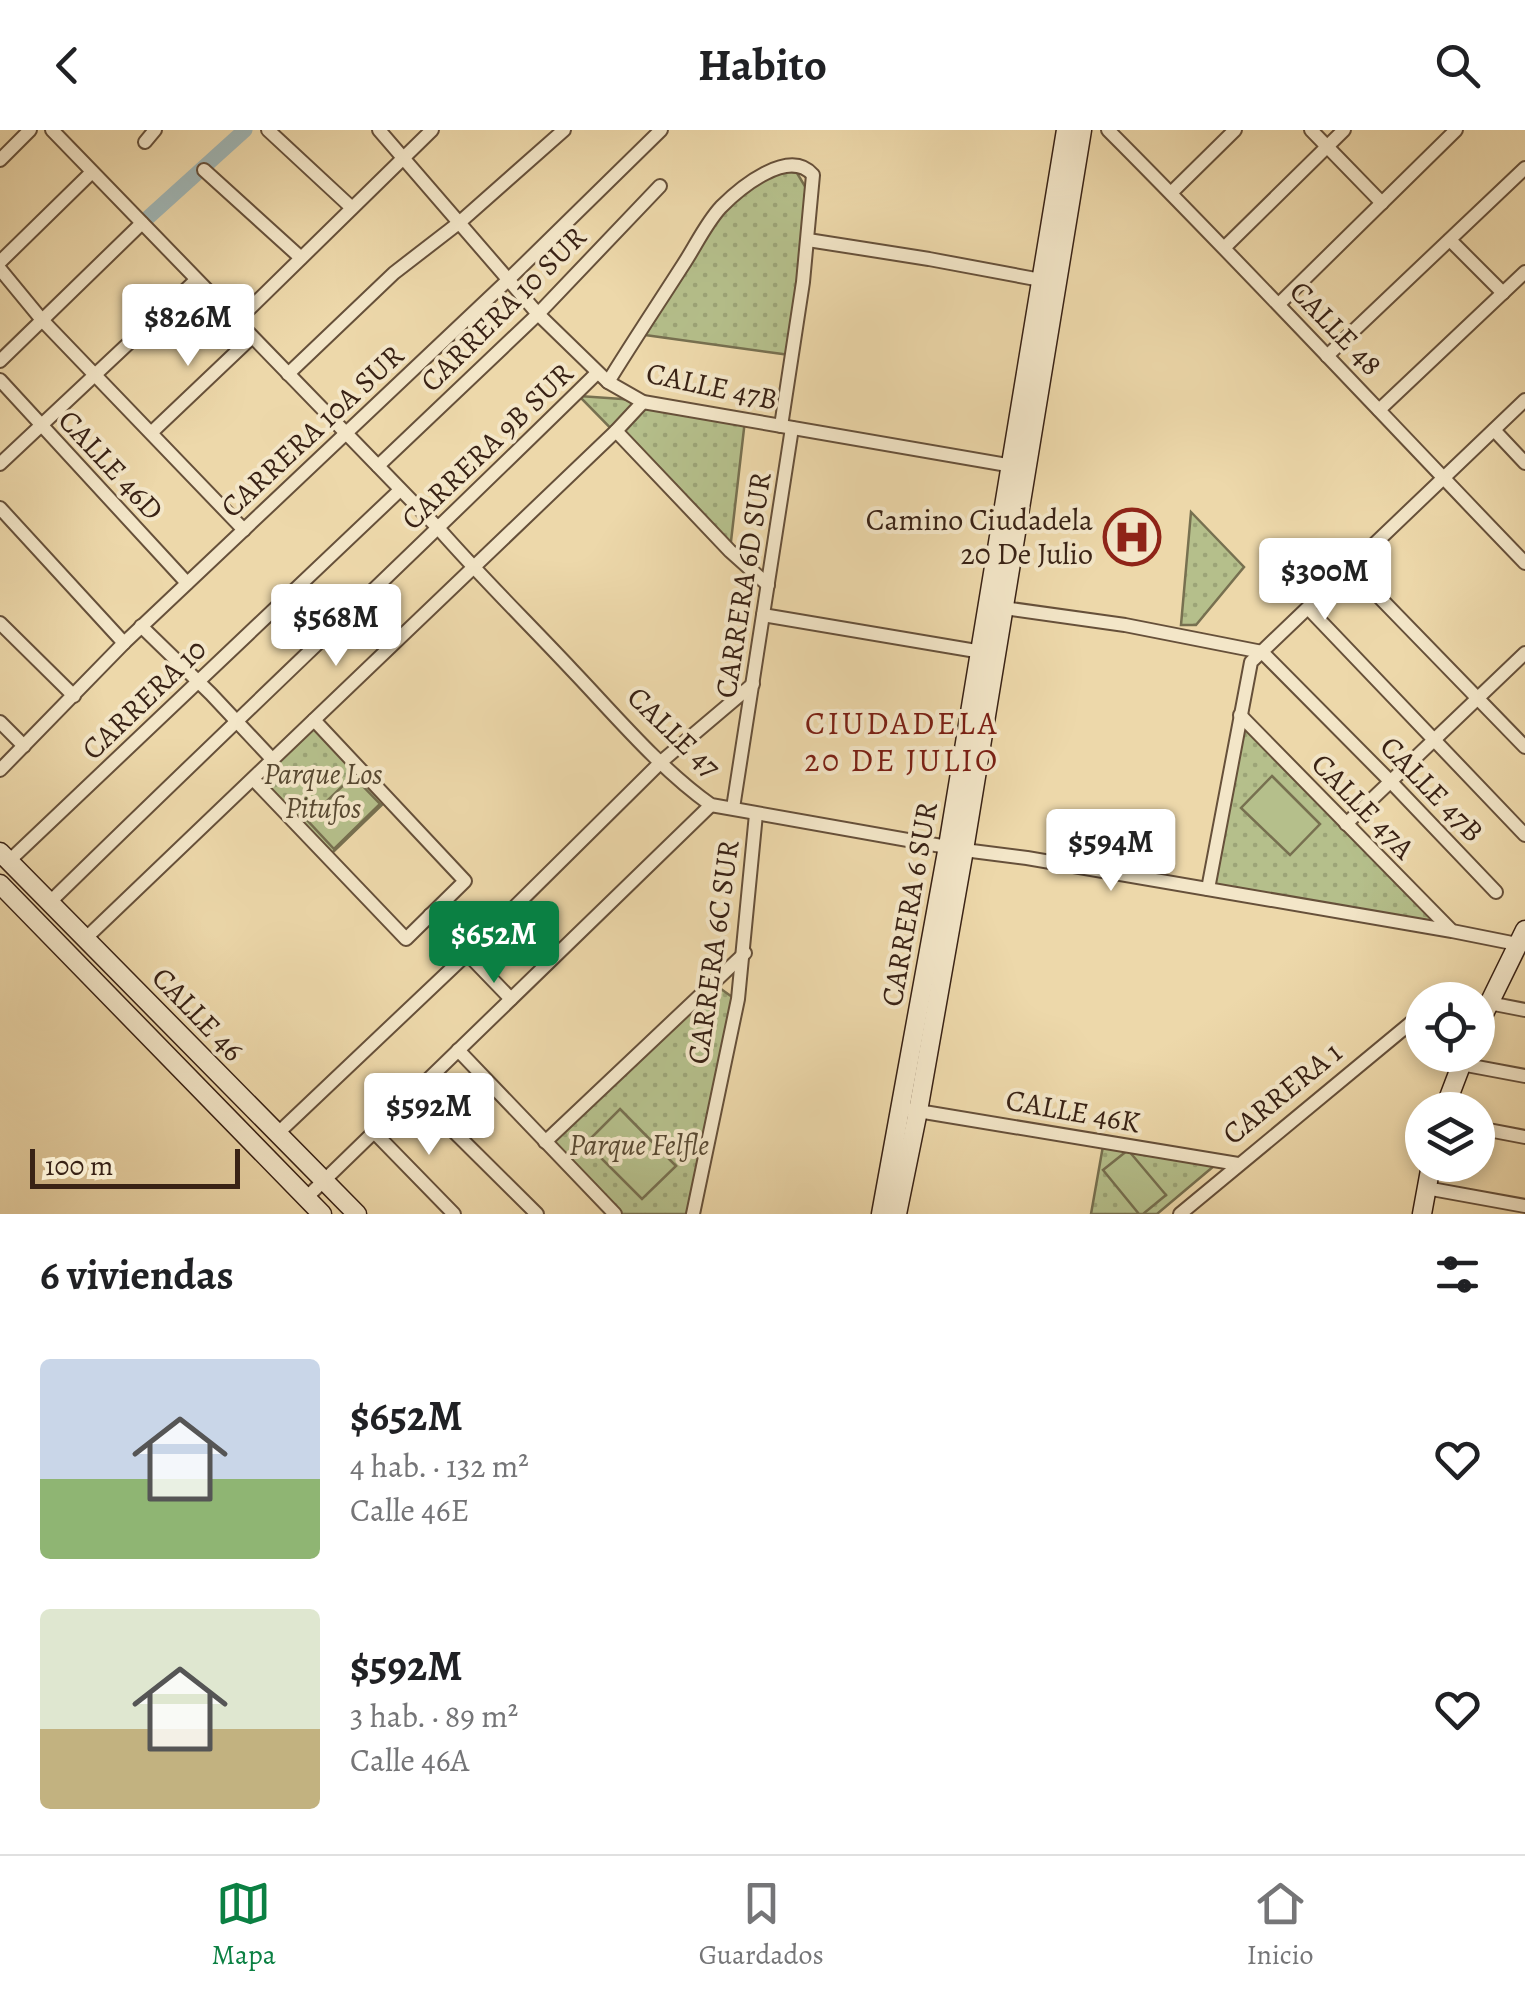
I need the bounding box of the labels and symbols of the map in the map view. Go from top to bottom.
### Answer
street label: CARRERA 10 SUR [411,217,595,401]
street label: CALLE 48 [1281,272,1391,384]
pin: $826M [118,284,258,369]
street label: CARRERA 10A SUR [212,335,413,526]
street label: CARRERA 9B SUR [392,353,582,538]
street label: CALLE 47B [643,353,781,419]
street label: CALLE 46D [49,401,173,529]
street label: CARRERA 6D SUR [705,469,781,701]
place label: Camino Ciudadela 20 De Julio [866,500,1093,574]
hospital icon: Camino Ciudadela 20 De Julio [1102,507,1162,567]
pin: $300M [1255,538,1395,623]
pin: $568M [266,584,406,669]
street label: CARRERA 10 [73,629,215,769]
street label: CALLE 47 [619,678,730,787]
district label: CIUDADELA 20 DE JULIO [804,701,1000,782]
street label: CALLE 47B [1371,727,1493,851]
street label: CALLE 47A [1302,744,1424,868]
park label: Parque Los Pitufos [263,754,383,828]
street label: CARRERA 6 SUR [871,798,947,1009]
pin: $594M [1041,809,1181,894]
street label: CARRERA 6C SUR [677,837,749,1067]
pin: $652M [424,901,564,986]
street label: CALLE 46 [143,958,253,1070]
street label: CARRERA 1 [1214,1033,1350,1153]
pin: $592M [359,1073,499,1158]
street label: CALLE 46K [1003,1080,1143,1142]
park label: Parque Felfle [569,1125,709,1165]
scale bar [30,1144,240,1188]

